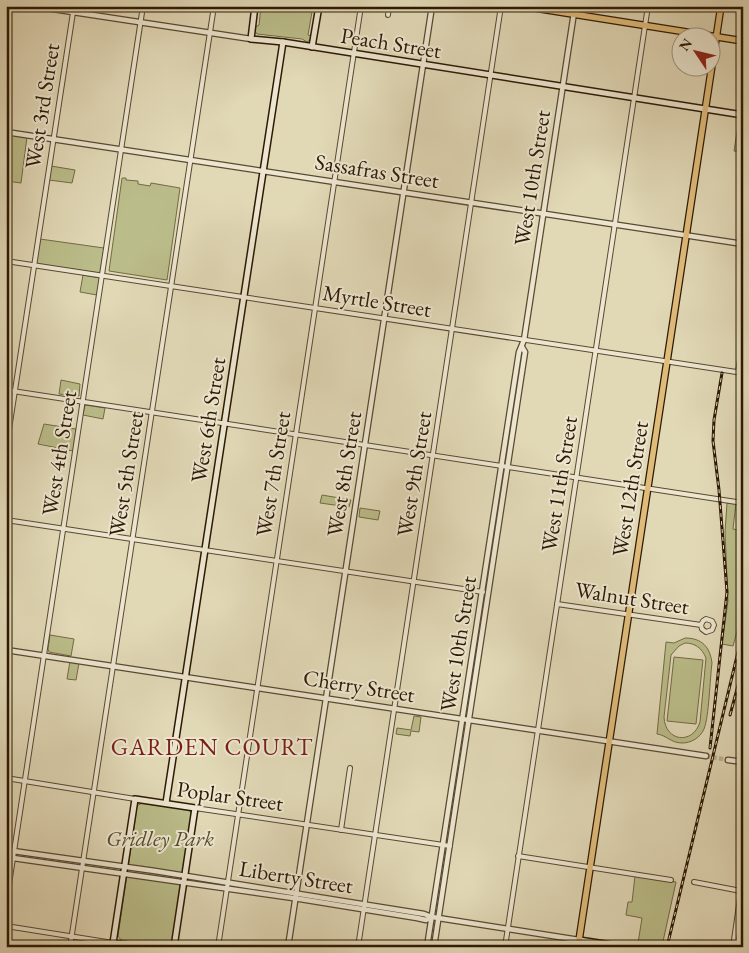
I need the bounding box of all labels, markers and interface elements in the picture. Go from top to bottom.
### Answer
street label: Peach Street [339,21,443,65]
north arrow [672,28,722,78]
text: N [675,34,696,54]
street label: West 3rd Street [18,41,66,171]
street label: West 10th Street [507,108,557,248]
street label: Sassafras Street [313,147,441,195]
street label: Myrtle Street [321,278,433,324]
street label: West 6th Street [184,355,232,485]
street label: West 4th Street [35,388,83,518]
street label: West 5th Street [102,409,150,539]
street label: West 7th Street [249,409,297,539]
street label: West 8th Street [320,409,368,539]
street label: West 9th Street [390,409,438,539]
street label: West 11th Street [534,414,584,554]
street label: West 12th Street [605,419,655,559]
street label: West 10th Street [433,574,483,714]
street label: Walnut Street [573,575,691,621]
street label: Cherry Street [301,663,417,709]
district label: GARDEN COURT [111,731,313,762]
street label: Poplar Street [175,774,285,818]
park label: Gridley Park [106,824,214,853]
street label: Liberty Street [237,854,355,900]

